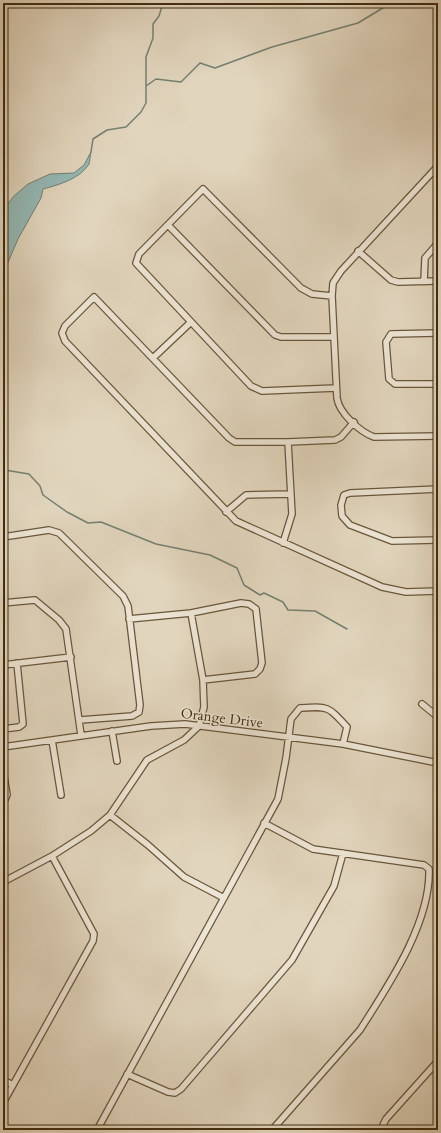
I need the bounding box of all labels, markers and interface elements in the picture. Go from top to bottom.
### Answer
street label: Orange Drive [180,704,264,732]

